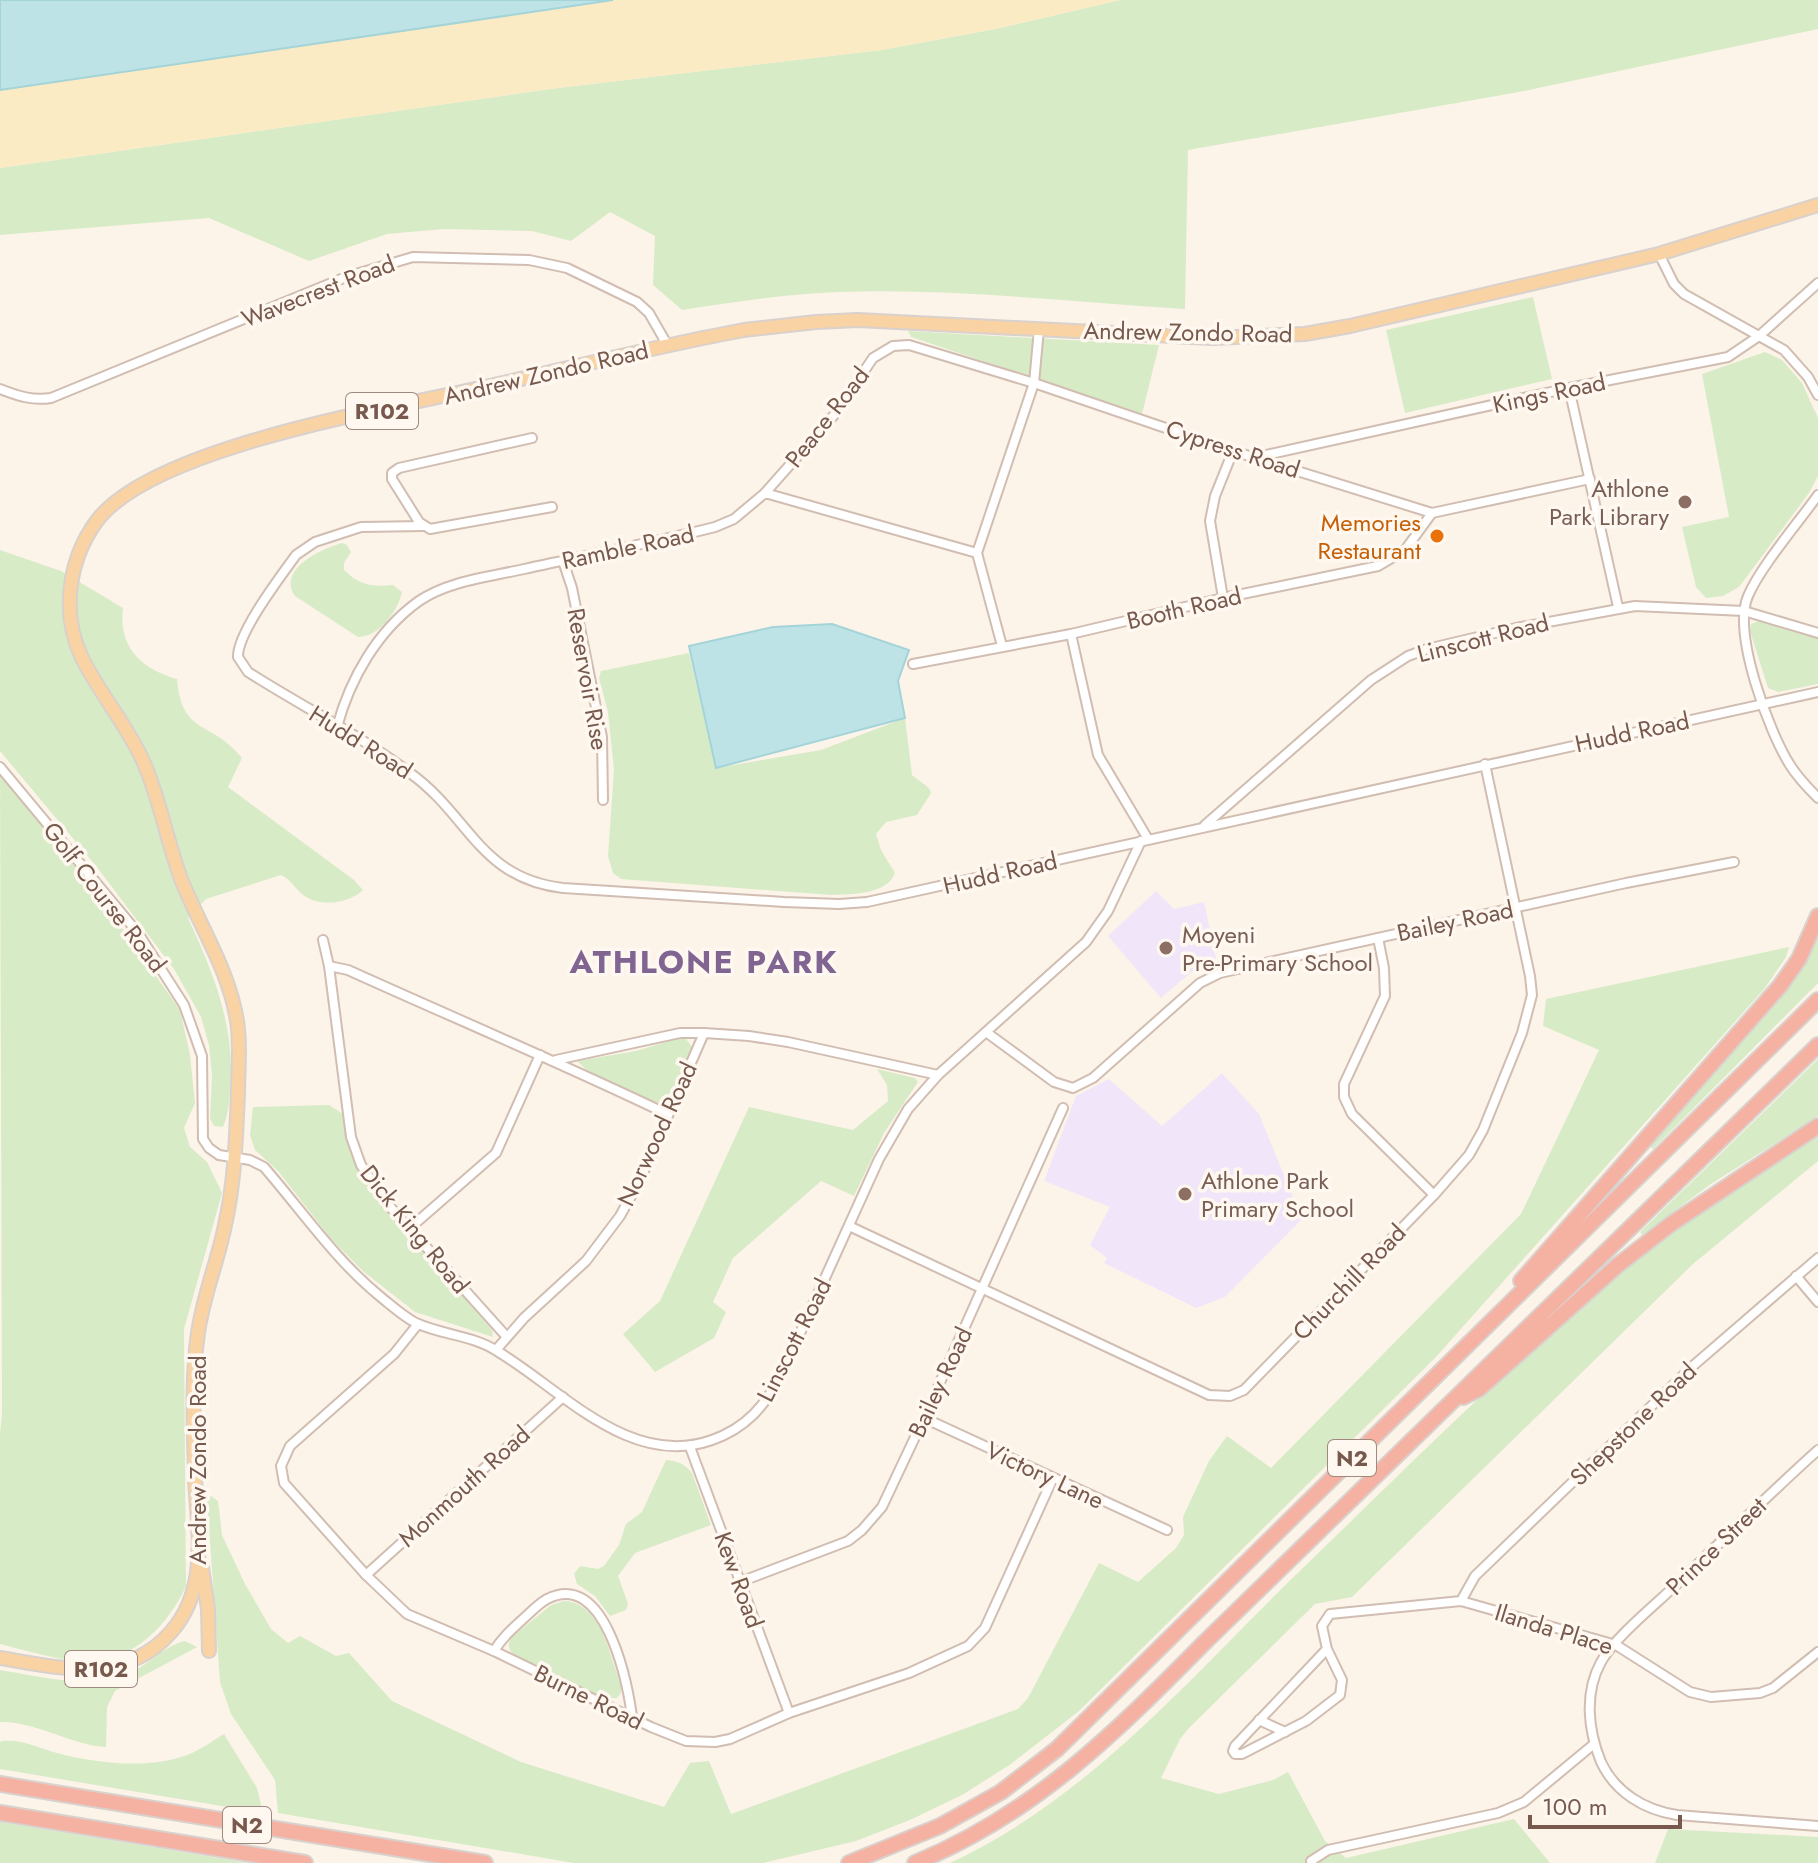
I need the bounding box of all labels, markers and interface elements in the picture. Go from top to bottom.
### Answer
street label: Wavecrest Road [236,246,400,336]
street label: Andrew Zondo Road [1083,313,1293,351]
street label: Andrew Zondo Road [440,332,652,414]
street label: Peace Road [777,359,877,475]
street label: Kings Road [1489,364,1609,422]
road number: R102 [346,393,418,429]
street label: Cypress Road [1161,411,1305,487]
place label: Athlone Park Library [1549,471,1669,534]
marker: Athlone Park Library [1676,493,1694,511]
place label: Memories Restaurant [1317,505,1421,568]
street label: Ramble Road [559,516,697,578]
marker: Memories Restaurant [1428,527,1446,545]
street label: Booth Road [1123,578,1245,638]
street label: Reservoir Rise [558,605,618,753]
street label: Linscott Road [1414,605,1552,671]
street label: Hudd Road [302,696,420,788]
street label: Hudd Road [1572,703,1692,761]
street label: Golf Course Road [35,814,175,980]
street label: Hudd Road [940,843,1060,903]
street label: Bailey Road [1394,892,1516,950]
place label: Moyeni Pre-Primary School [1182,917,1373,980]
district label: ATHLONE PARK [568,939,839,985]
marker: Moyeni Pre-Primary School [1157,939,1175,957]
street label: Norwood Road [608,1056,706,1212]
street label: Dick King Road [352,1157,478,1301]
place label: Athlone Park Primary School [1201,1163,1354,1226]
marker: Athlone Park Primary School [1176,1185,1194,1203]
street label: Churchill Road [1284,1216,1414,1348]
street label: Linscott Road [748,1272,840,1408]
street label: Bailey Road [899,1321,981,1443]
street label: Shepstone Road [1562,1354,1704,1494]
street label: Andrew Zondo Road [180,1355,215,1565]
street label: Monmouth Road [390,1417,538,1555]
street label: Victory Lane [980,1432,1110,1518]
road number: N2 [1328,1440,1376,1476]
street label: Prince Street [1658,1489,1774,1603]
street label: Kew Road [705,1527,773,1633]
street label: Ilanda Place [1491,1594,1617,1664]
road number: R102 [65,1651,137,1687]
street label: Burne Road [528,1655,650,1739]
scale bar [1530,1779,1680,1829]
text: 100 m [1542,1789,1608,1824]
road number: N2 [223,1807,271,1843]

